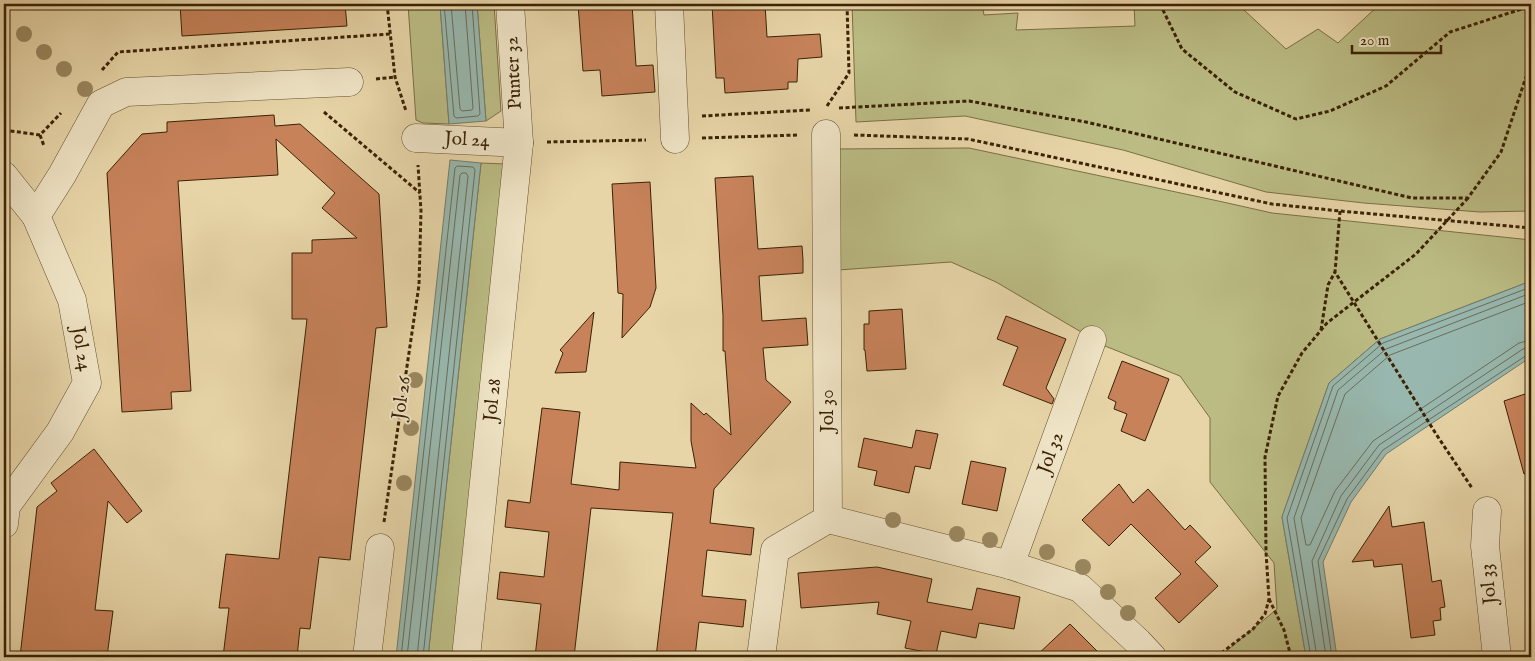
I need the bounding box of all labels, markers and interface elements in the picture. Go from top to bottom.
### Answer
scale bar [1352,22,1441,54]
text: 20 m [1360,31,1390,50]
street label: Punter 32 [500,36,528,110]
street label: Jol 24 [442,127,491,153]
street label: Jol 24 [65,323,97,374]
street label: Jol 26 [387,374,417,423]
street label: Jol 28 [479,377,507,425]
street label: Jol 30 [816,389,840,435]
street label: Jol 32 [1032,429,1070,479]
street label: Jol 33 [1475,562,1503,608]

